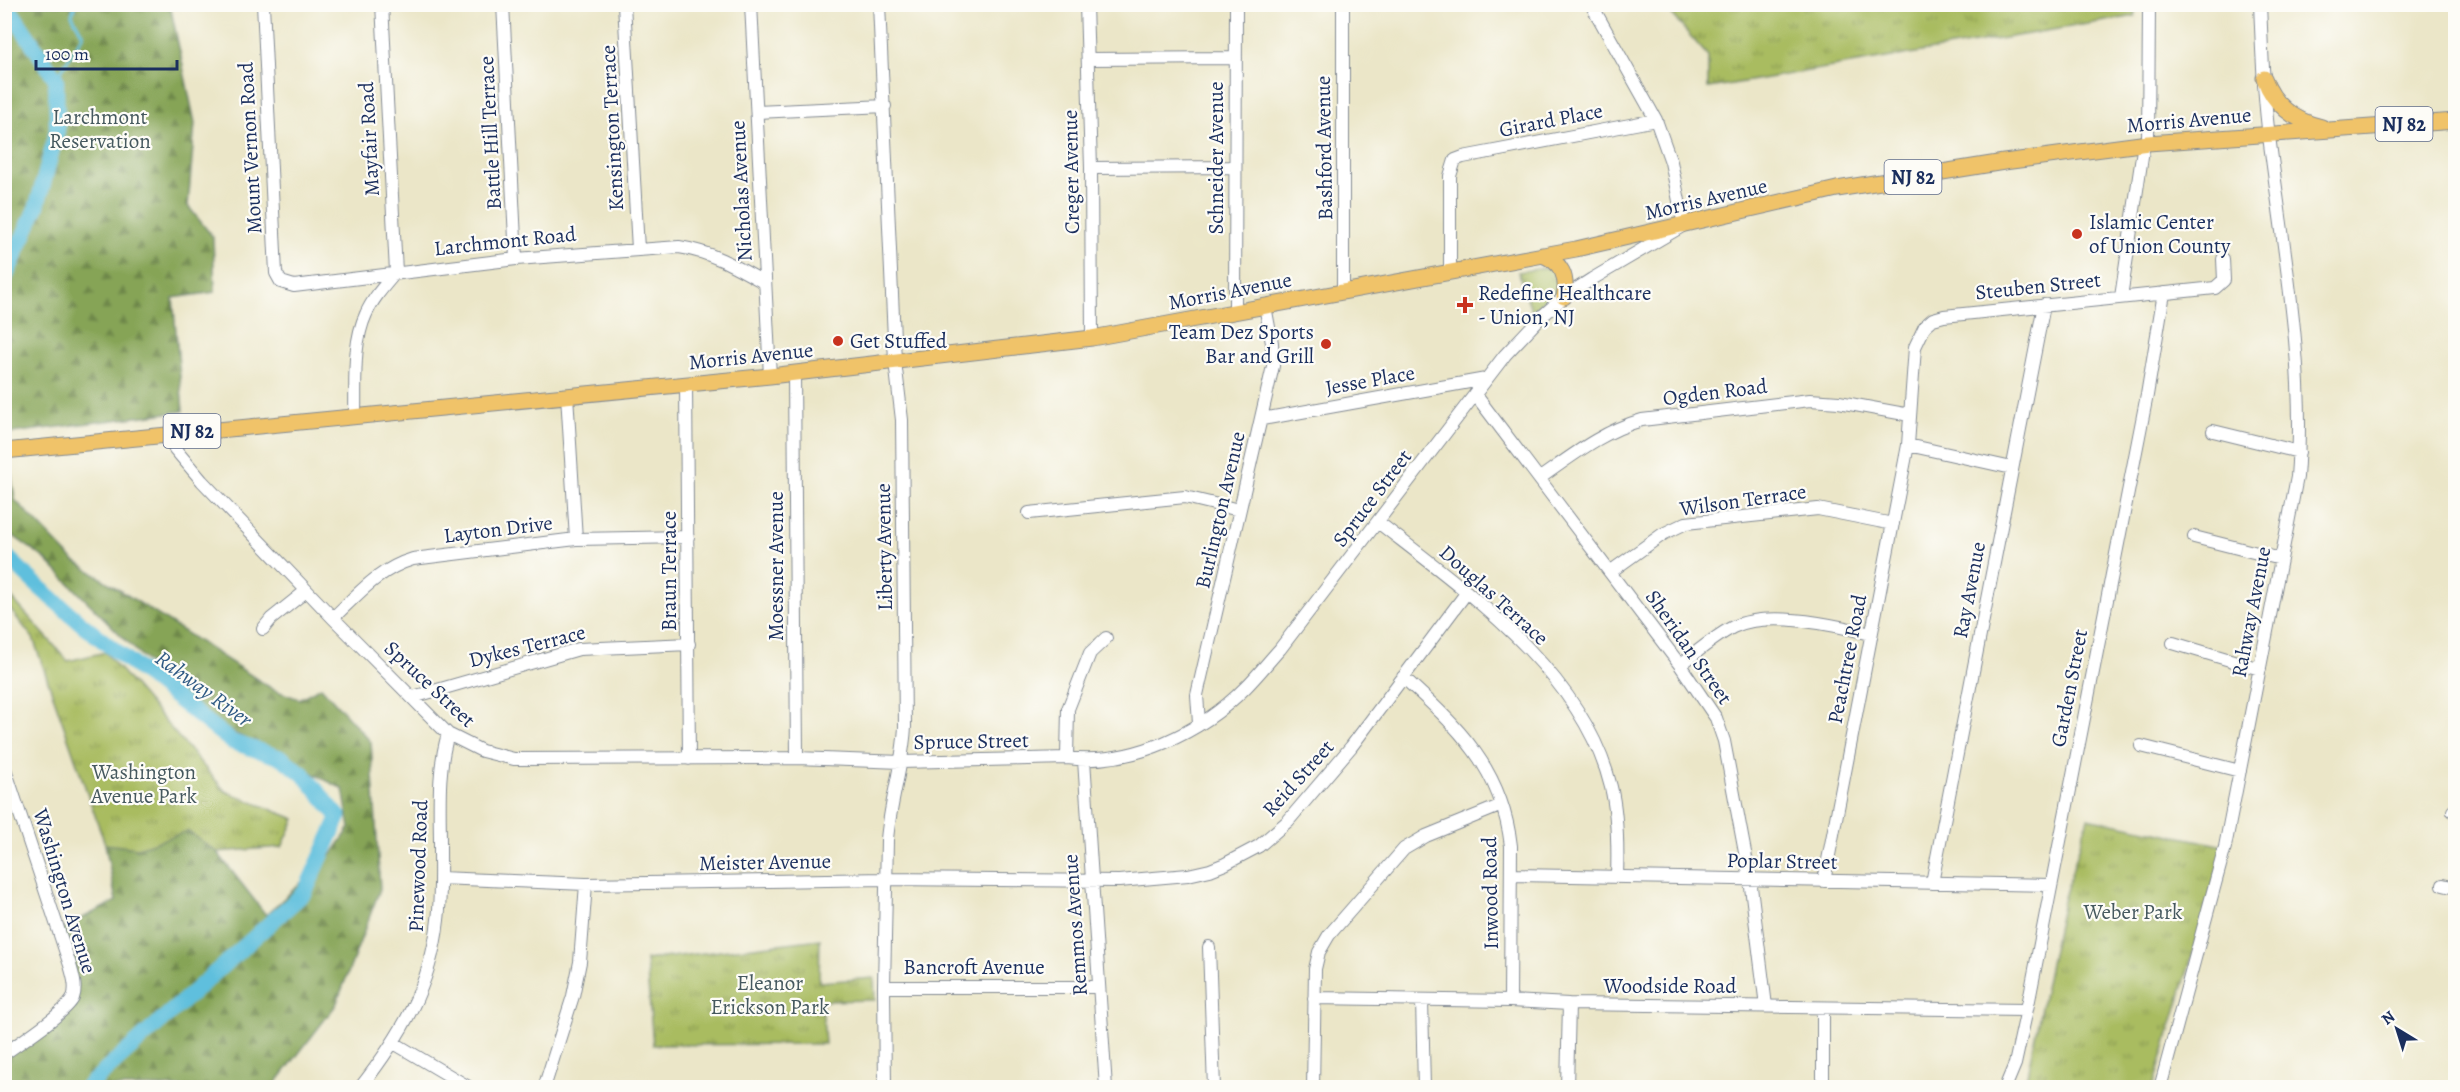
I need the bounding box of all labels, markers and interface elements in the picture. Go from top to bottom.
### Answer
scale bar [36,33,177,71]
text: 100 m [45,42,89,66]
street label: Kensington Terrace [594,44,630,212]
street label: Battle Hill Terrace [472,55,508,211]
street label: Mount Vernon Road [231,61,268,235]
street label: Bashford Avenue [1309,75,1339,221]
street label: Mayfair Road [352,80,386,197]
street label: Schneider Avenue [1202,81,1230,235]
street label: Girard Place [1497,96,1605,144]
street label: Morris Avenue [2126,101,2252,139]
park label: Larchmont Reservation [49,103,151,155]
road number: NJ 82 [2376,107,2432,141]
street label: Creger Avenue [1056,110,1086,234]
street label: Nicholas Avenue [723,120,759,262]
road number: NJ 82 [1884,160,1942,194]
street label: Morris Avenue [1642,171,1770,227]
place label: Islamic Center of Union County [2089,208,2231,260]
street label: Larchmont Road [433,220,578,262]
marker: Islamic Center of Union County [2070,227,2084,241]
street label: Morris Avenue [1166,265,1294,317]
street label: Steuben Street [1974,265,2102,307]
place label: Redefine Healthcare - Union, NJ [1478,279,1651,331]
marker: Redefine Healthcare - Union, NJ [1456,296,1474,314]
place label: Team Dez Sports Bar and Grill [1169,318,1314,370]
place label: Get Stuffed [850,327,948,355]
marker: Get Stuffed [831,334,845,348]
street label: Morris Avenue [687,336,815,376]
marker: Team Dez Sports Bar and Grill [1319,337,1333,351]
street label: Jesse Place [1323,358,1417,402]
street label: Ogden Road [1661,372,1770,412]
road number: NJ 82 [164,414,220,448]
street label: Burlington Avenue [1188,429,1252,591]
street label: Spruce Street [1326,443,1418,553]
street label: Wilson Terrace [1677,477,1808,523]
street label: Liberty Avenue [869,483,899,611]
street label: Moessner Avenue [762,491,790,641]
street label: Layton Drive [442,508,554,550]
street label: Braun Terrace [655,511,683,631]
street label: Douglas Terrace [1433,538,1555,652]
street label: Ray Avenue [1946,539,1992,641]
street label: Rahway Avenue [2225,544,2277,680]
street label: Sheridan Street [1639,584,1739,710]
street label: Peachtree Road [1821,591,1873,726]
street label: Dykes Terrace [466,618,588,674]
street label: Garden Street [2044,627,2094,749]
street label: Spruce Street [378,634,482,734]
water label: Rahway River [149,643,259,735]
street label: Spruce Street [913,726,1029,756]
street label: Reid Street [1256,733,1340,823]
park label: Washington Avenue Park [90,758,198,810]
street label: Pinewood Road [402,798,434,933]
street label: Washington Avenue [26,804,103,977]
street label: Inwood Road [1475,836,1505,950]
street label: Poplar Street [1726,846,1838,876]
street label: Meister Avenue [699,847,831,877]
street label: Remmos Avenue [1056,853,1094,997]
park label: Weber Park [2082,898,2183,926]
street label: Bancroft Avenue [903,953,1045,981]
park label: Eleanor Erickson Park [710,969,830,1021]
street label: Woodside Road [1602,972,1737,1000]
north arrow [2367,999,2427,1059]
text: N [2377,1005,2400,1030]

